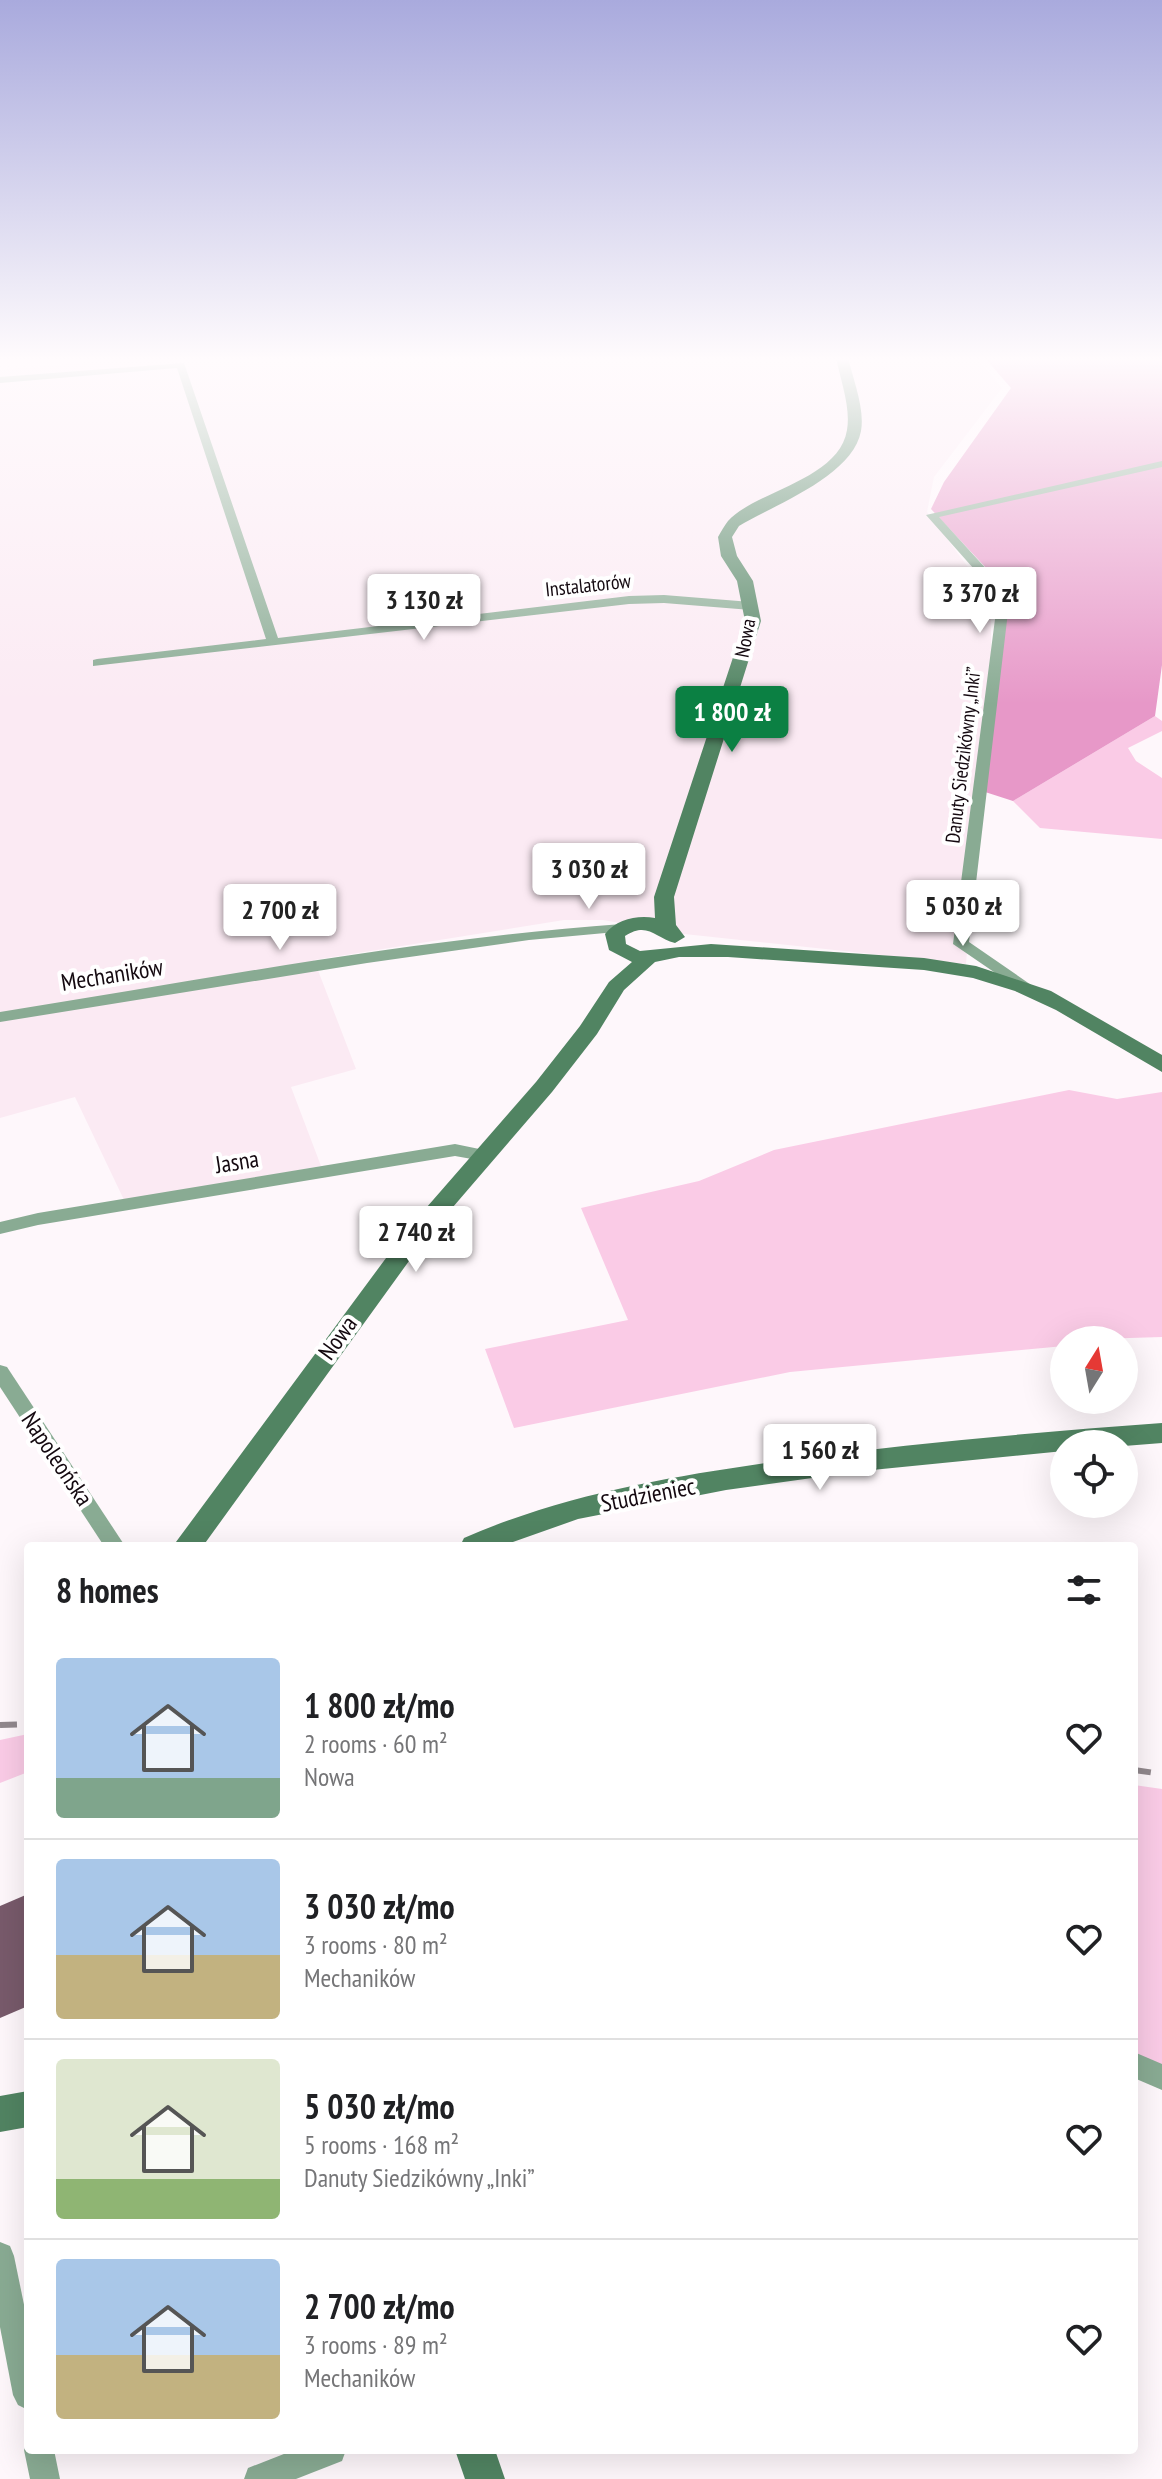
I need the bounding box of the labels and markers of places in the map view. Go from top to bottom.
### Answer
pin: 3 370 zł [897,567,1063,635]
pin: 3 130 zł [341,574,507,642]
pin: 1 800 zł [649,686,815,754]
pin: 3 030 zł [506,843,672,911]
pin: 5 030 zł [880,880,1046,948]
pin: 2 700 zł [197,884,363,952]
pin: 2 740 zł [333,1206,499,1274]
pin: 1 560 zł [737,1424,903,1492]

